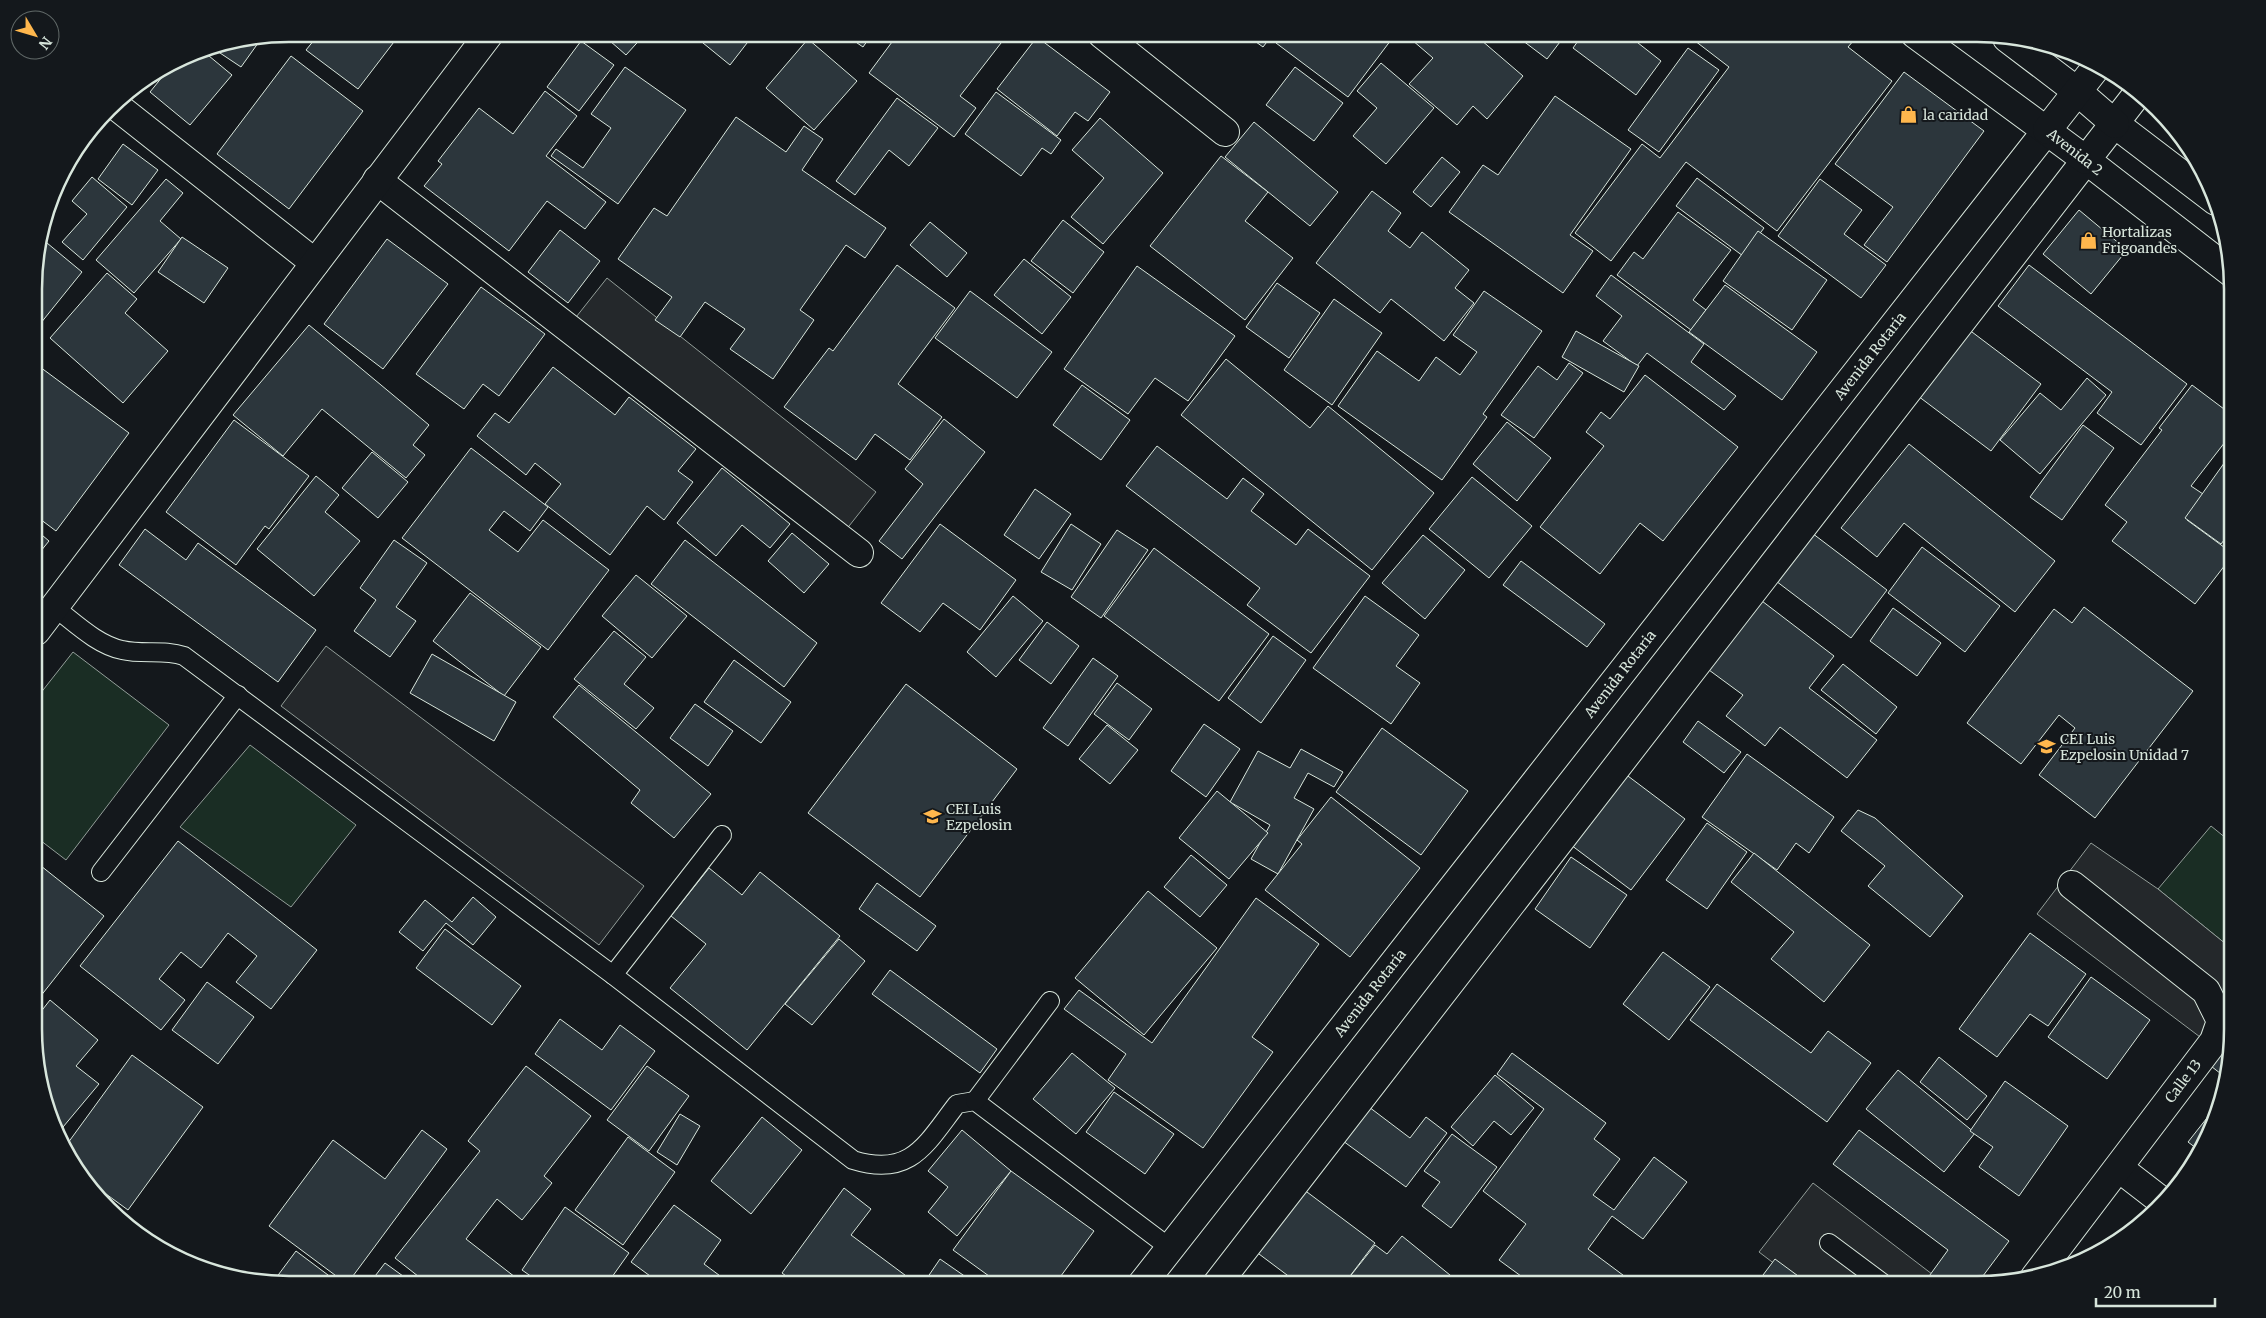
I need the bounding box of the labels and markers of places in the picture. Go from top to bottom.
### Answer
shop icon: la caridad [1899,105,1919,125]
place label: la caridad [1923,106,1989,124]
place label: Hortalizas Frigoandes [2102,223,2177,257]
shop icon: Hortalizas Frigoandes [2078,230,2098,250]
place label: CEI Luis Ezpelosin Unidad 7 [2060,730,2189,764]
school or university icon: CEI Luis Ezpelosin Unidad 7 [2036,737,2056,757]
place label: CEI Luis Ezpelosin [946,800,1012,834]
school or university icon: CEI Luis Ezpelosin [922,807,942,827]

